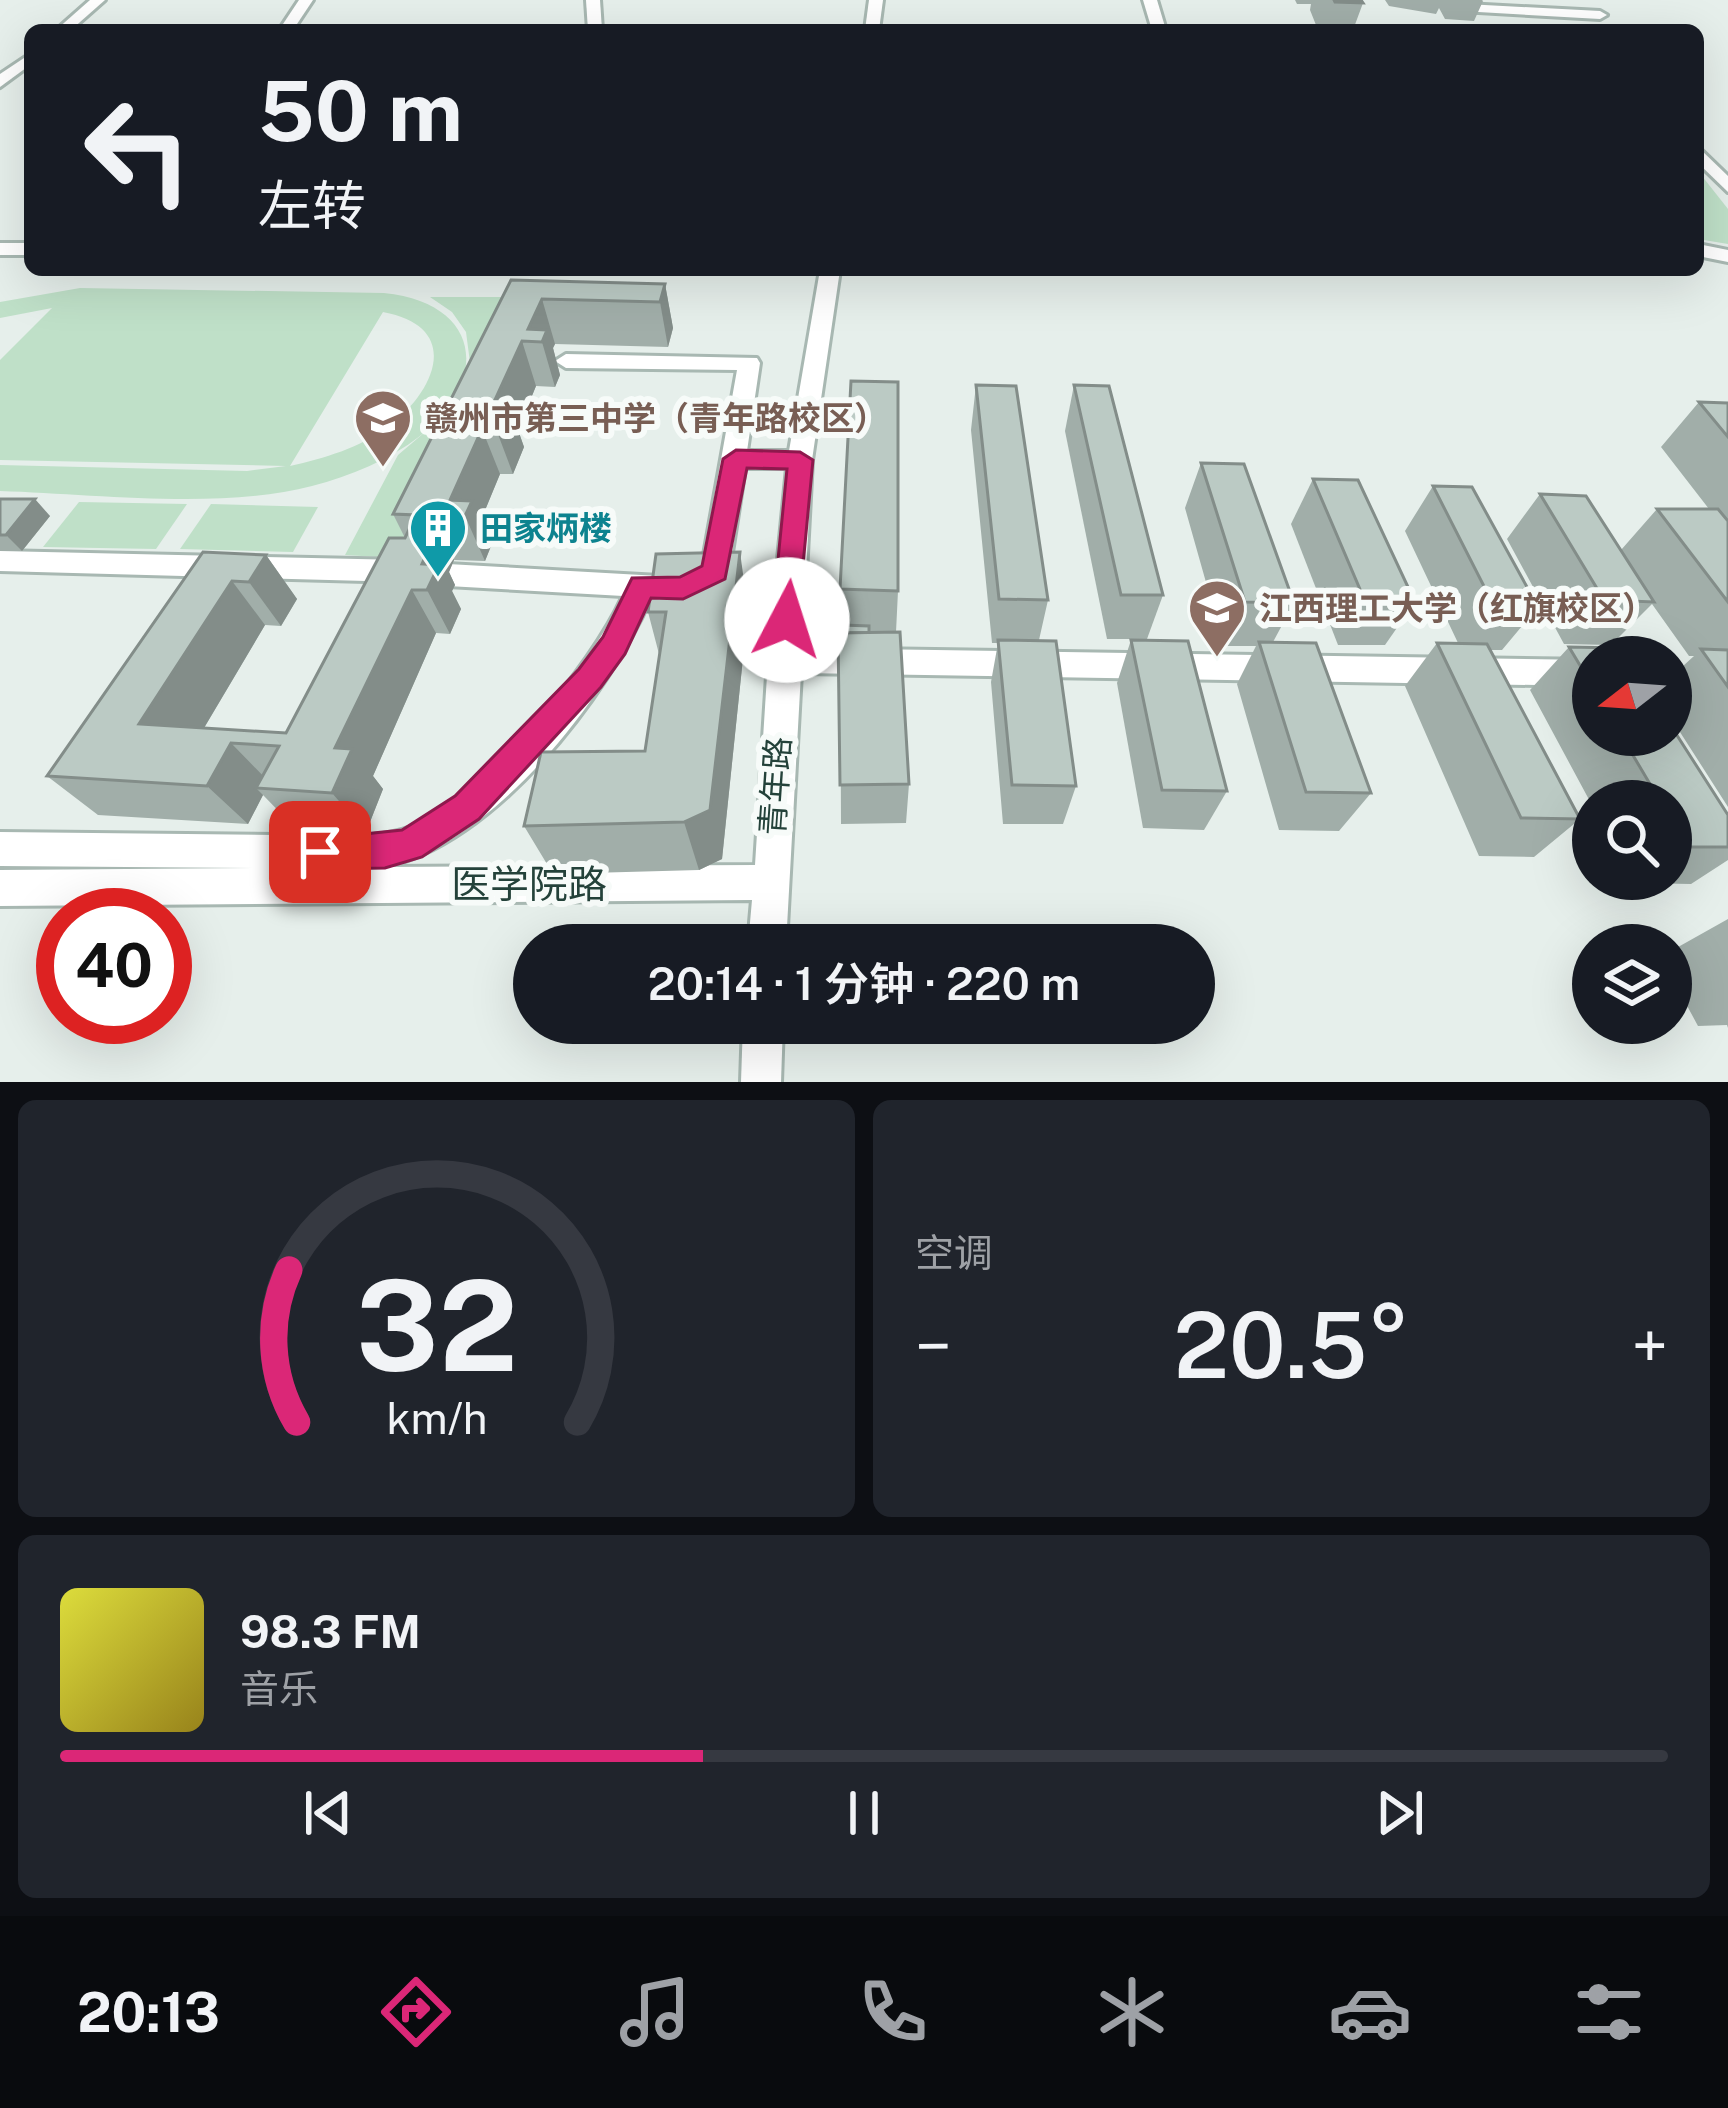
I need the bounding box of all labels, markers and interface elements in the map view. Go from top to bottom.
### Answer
text: 50 m [258,61,463,160]
icon: left [60,72,216,228]
text: 左转 [258,174,366,237]
school or university icon: 赣州市第三中学（青年路校区） [352,387,414,469]
place label: 赣州市第三中学（青年路校区） [425,399,887,437]
building icon: 田家炳楼 [407,497,469,579]
place label: 田家炳楼 [480,509,612,547]
position arrow [724,557,850,683]
school or university icon: 江西理工大学（红旗校区） [1186,577,1248,659]
place label: 江西理工大学（红旗校区） [1259,589,1655,627]
north arrow [1572,636,1692,756]
map controls [1572,636,1692,1044]
street label: 青年路 [753,735,797,837]
button: search [1572,780,1692,900]
pin [269,801,371,903]
icon: arrive [287,819,353,885]
street label: 医学院路 [451,861,607,907]
speed limit sign: 40 [36,888,192,1044]
button: layers [1572,924,1692,1044]
text: 20:14 · 1 分钟 · 220 m [648,957,1080,1010]
text: 空调 [915,1230,993,1276]
text: 32 [355,1252,518,1399]
text: 20.5° [1173,1292,1410,1398]
text: − [915,1307,952,1385]
text: + [1631,1307,1668,1385]
text: km/h [386,1392,487,1443]
text: 98.3 FM [240,1605,421,1658]
text: 音乐 [240,1666,318,1712]
icon: previous [295,1780,361,1846]
icon: pause [831,1780,897,1846]
icon: next [1367,1780,1433,1846]
icon: directions [374,1970,458,2054]
icon: music [613,1970,697,2054]
icon: phone [851,1970,935,2054]
icon: climate [1090,1970,1174,2054]
icon: car [1328,1970,1412,2054]
icon: filters [1567,1970,1651,2054]
text: 20:13 [77,1981,220,2044]

